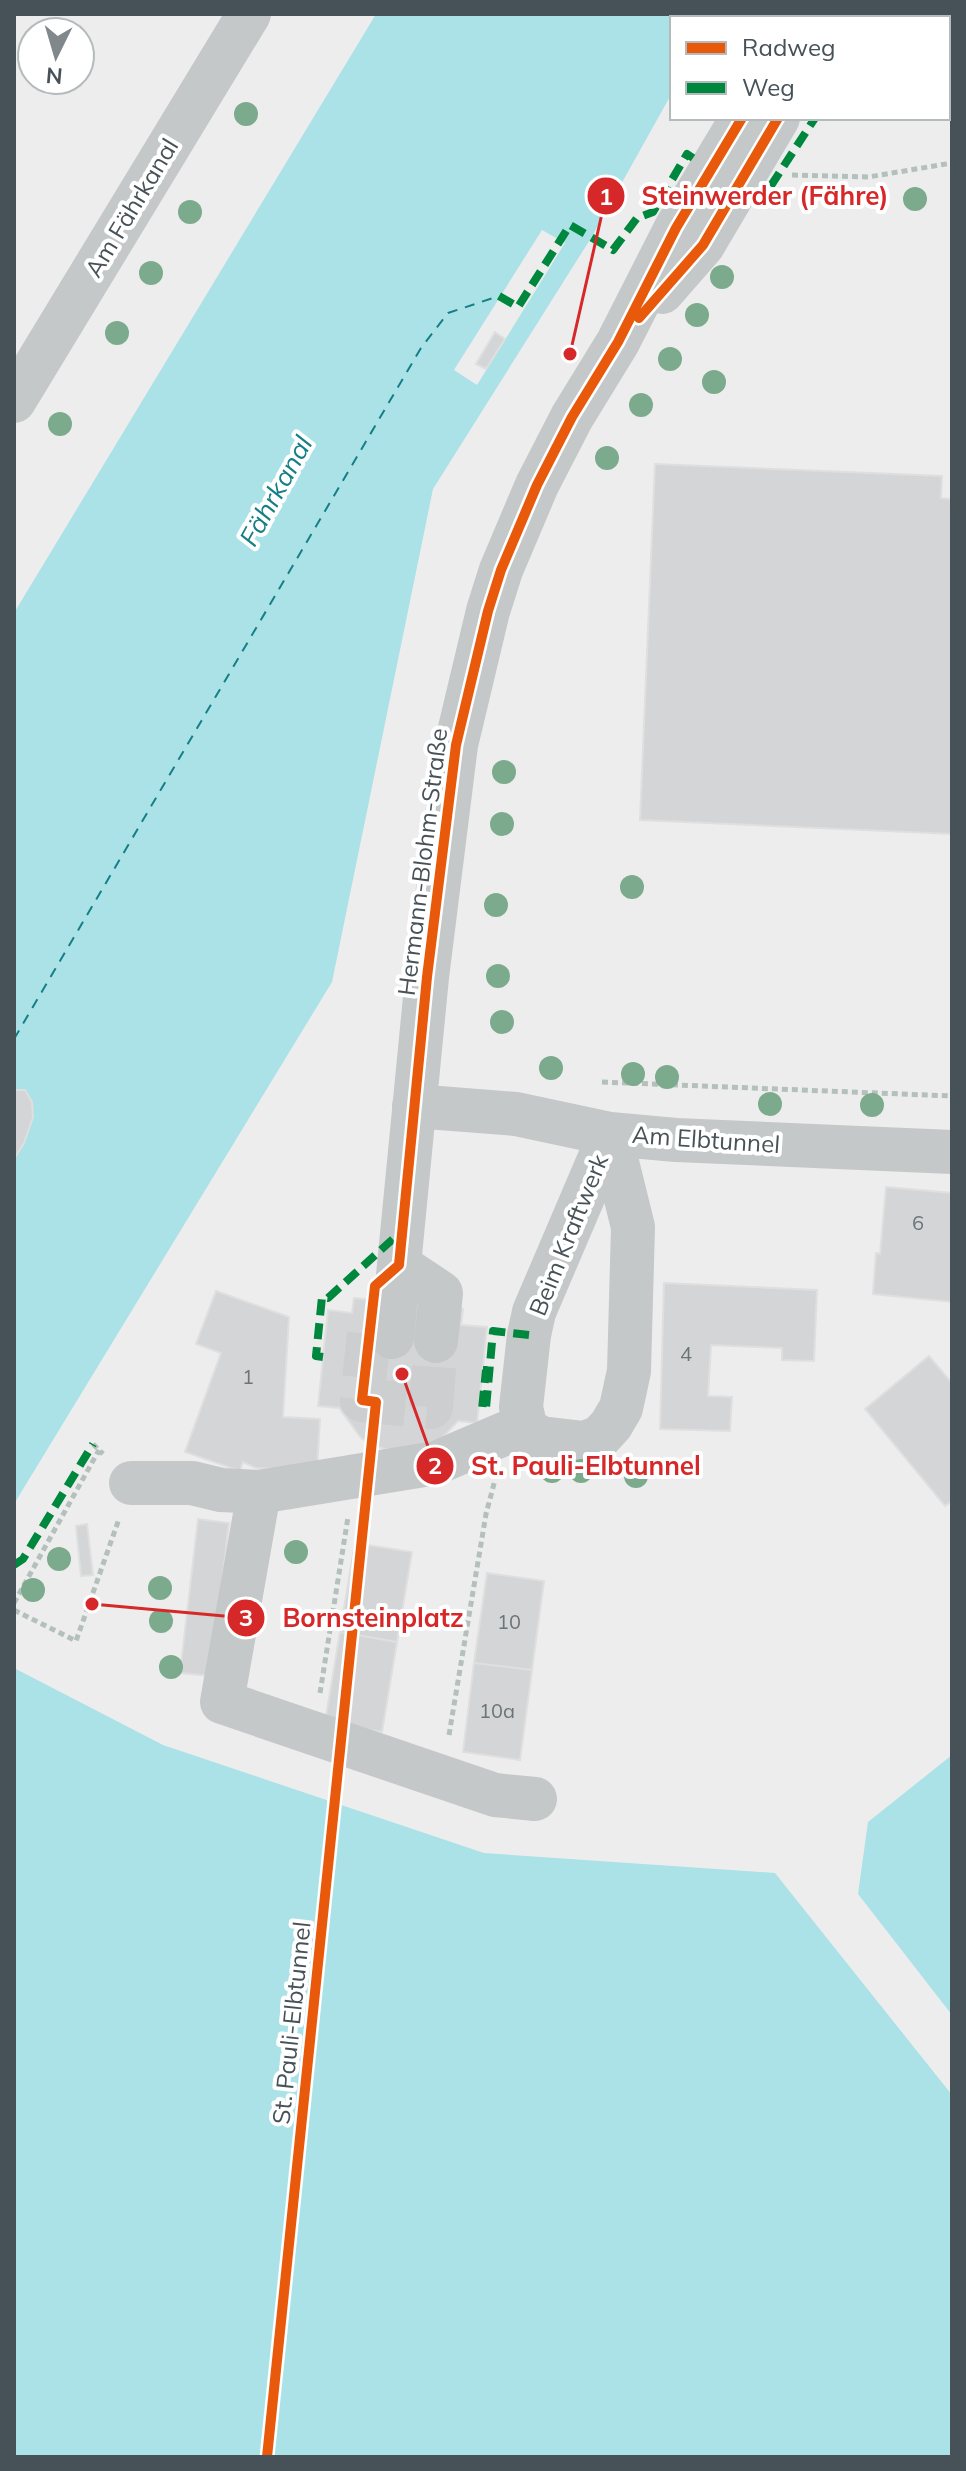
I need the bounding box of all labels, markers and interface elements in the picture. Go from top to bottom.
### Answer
north arrow [16,16,96,96]
legend [670,16,950,120]
text: Radweg [742,32,836,62]
text: N [45,61,64,91]
text: Weg [742,72,795,102]
street label: Am Fährkanal [78,133,184,282]
callout: Steinwerder (Fähre) [586,171,905,221]
text: Steinwerder (Fähre) [642,179,888,212]
text: 1 [599,181,613,211]
water label: Fährkanal [232,429,320,552]
street label: Hermann-Blohm-Straße [391,726,453,997]
street label: Am Elbtunnel [631,1119,781,1159]
street label: Beim Kraftwerk [522,1149,614,1320]
house number: 6 [912,1210,924,1235]
house number: 4 [680,1341,692,1366]
house number: 1 [242,1364,254,1389]
callout: St. Pauli-Elbtunnel [415,1441,717,1491]
text: St. Pauli-Elbtunnel [471,1449,701,1482]
text: 2 [428,1450,442,1480]
callout: Bornsteinplatz [226,1593,479,1643]
text: Bornsteinplatz [282,1601,464,1634]
text: 3 [239,1602,253,1632]
house number: 10 [497,1609,521,1634]
house number: 10a [479,1698,515,1723]
street label: St. Pauli-Elbtunnel [265,1920,317,2126]

